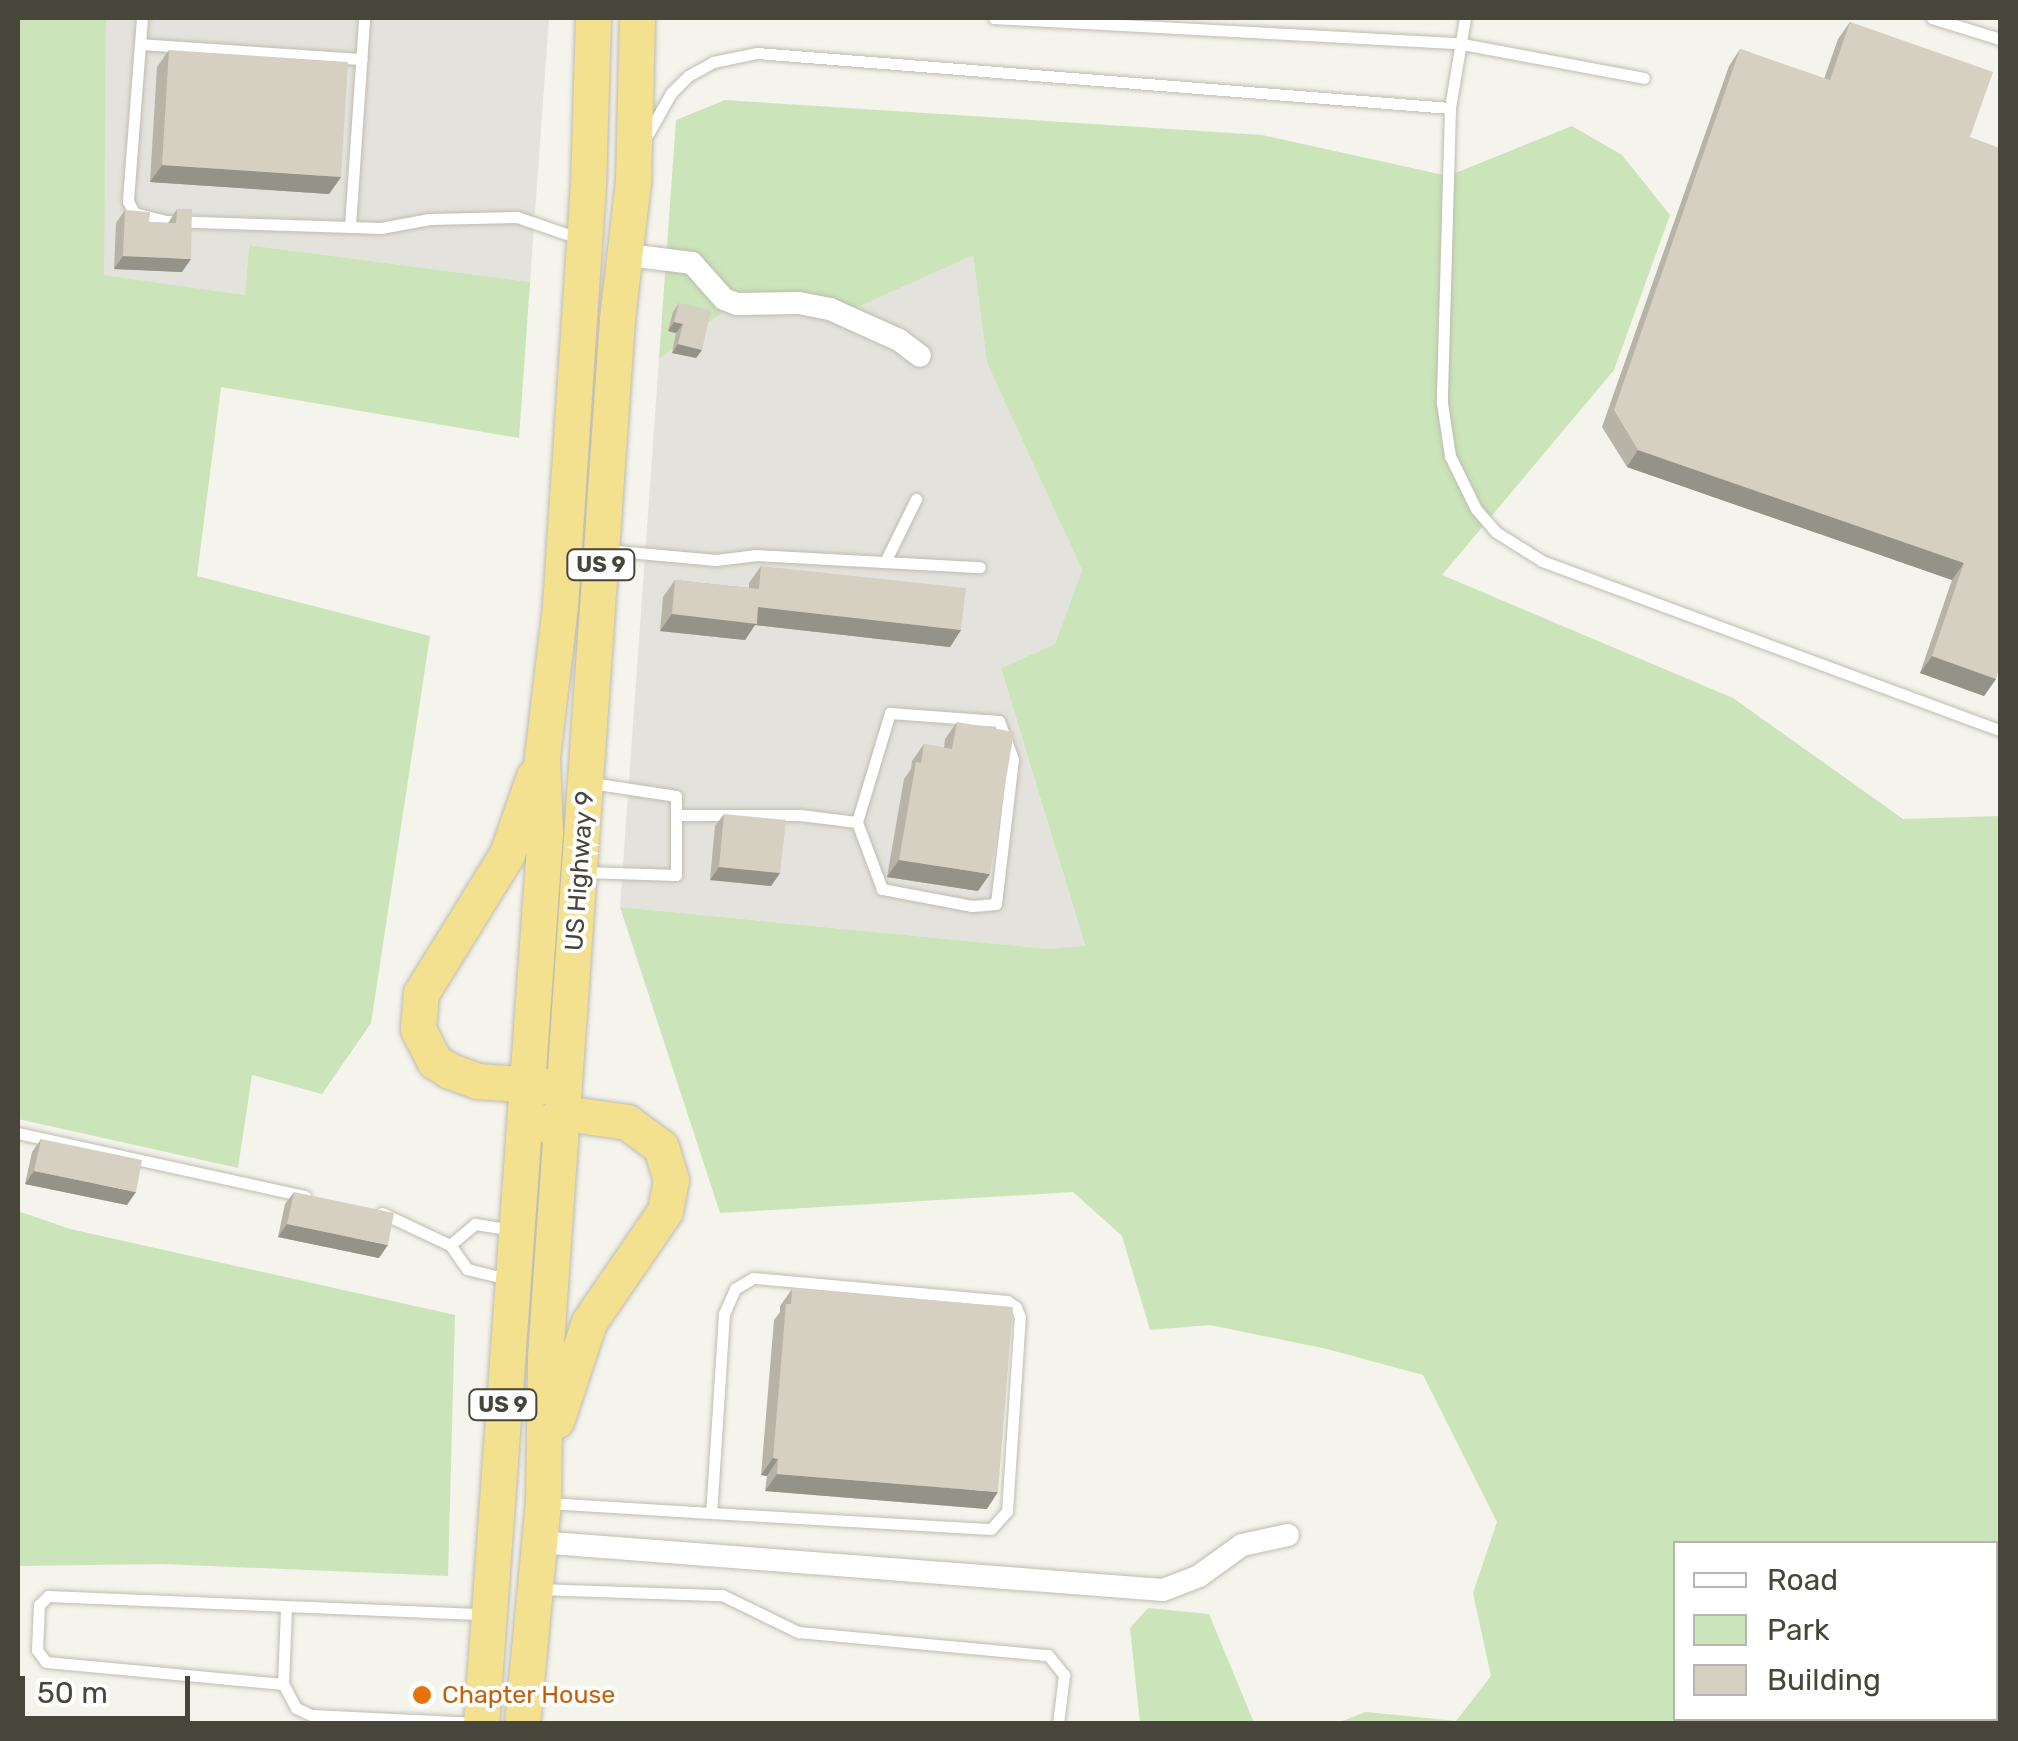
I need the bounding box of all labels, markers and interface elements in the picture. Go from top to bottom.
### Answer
road number: US 9 [566,548,636,582]
street label: US Highway 9 [559,790,601,952]
road number: US 9 [468,1388,538,1422]
legend [1673,1541,1998,1721]
text: Road [1767,1562,1838,1598]
text: Park [1767,1612,1829,1648]
scale bar [25,1656,195,1718]
text: Building [1767,1662,1881,1698]
text: 50 m [37,1675,108,1711]
place label: Chapter House [442,1680,616,1710]
marker: Chapter House [411,1684,433,1706]

